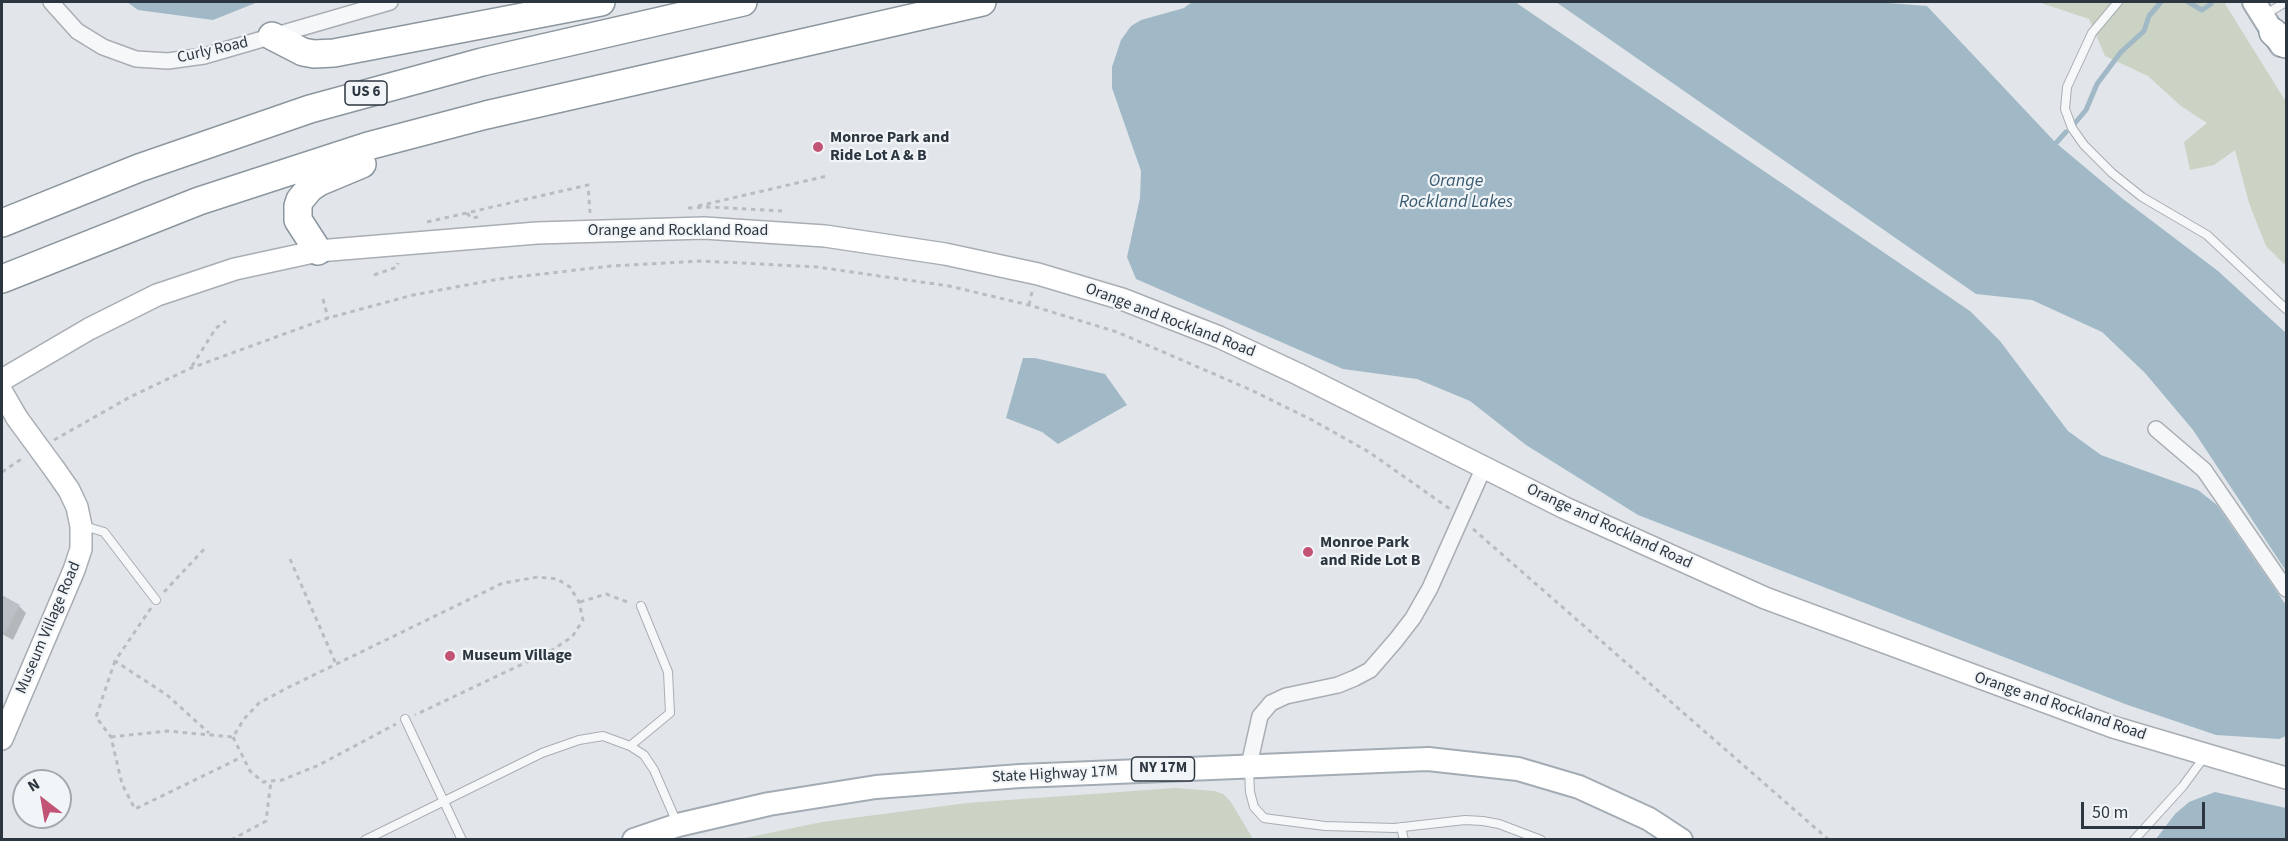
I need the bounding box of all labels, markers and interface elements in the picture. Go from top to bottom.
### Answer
street label: Curly Road [176,34,250,68]
road number: US 6 [345,81,387,105]
place label: Monroe Park and Ride Lot A & B [830,128,949,166]
marker: Monroe Park and Ride Lot A & B [811,140,825,154]
water label: Orange Rockland Lakes [1399,171,1513,213]
street label: Orange and Rockland Road [588,221,768,241]
street label: Orange and Rockland Road [1082,280,1258,362]
street label: Orange and Rockland Road [1523,480,1695,574]
place label: Monroe Park and Ride Lot B [1320,533,1420,571]
marker: Monroe Park and Ride Lot B [1301,545,1315,559]
street label: Museum Village Road [12,559,86,697]
place label: Museum Village [462,646,572,666]
marker: Museum Village [443,649,457,663]
street label: Orange and Rockland Road [1971,669,2149,745]
road number: NY 17M [1132,757,1194,781]
street label: State Highway 17M [992,762,1118,788]
north arrow [12,769,72,829]
text: N [24,773,44,797]
scale bar [2084,790,2208,828]
text: 50 m [2092,800,2128,825]

